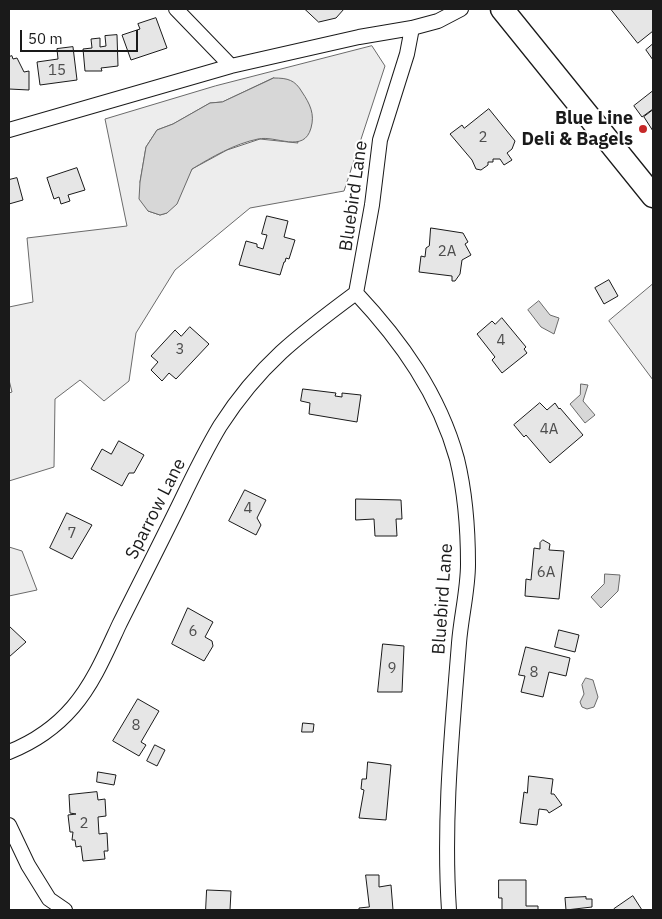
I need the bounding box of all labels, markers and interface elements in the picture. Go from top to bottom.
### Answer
scale bar [22,20,140,52]
text: 50 m [28,29,63,48]
house number: 15 [48,62,66,80]
place label: Blue Line Deli & Bagels [522,108,633,150]
marker: Blue Line Deli & Bagels [637,123,649,135]
house number: 2 [479,129,487,147]
street label: Bluebird Lane [336,139,372,253]
house number: 2A [438,243,456,261]
house number: 4 [497,332,505,350]
house number: 3 [176,341,184,359]
house number: 4A [540,421,558,439]
street label: Sparrow Lane [121,455,191,563]
house number: 4 [244,500,252,518]
house number: 7 [68,525,76,543]
street label: Bluebird Lane [428,543,458,655]
house number: 6A [537,564,555,582]
house number: 6 [189,623,197,641]
house number: 9 [388,660,396,678]
house number: 8 [530,664,538,682]
house number: 8 [132,717,140,735]
house number: 2 [80,815,88,833]

